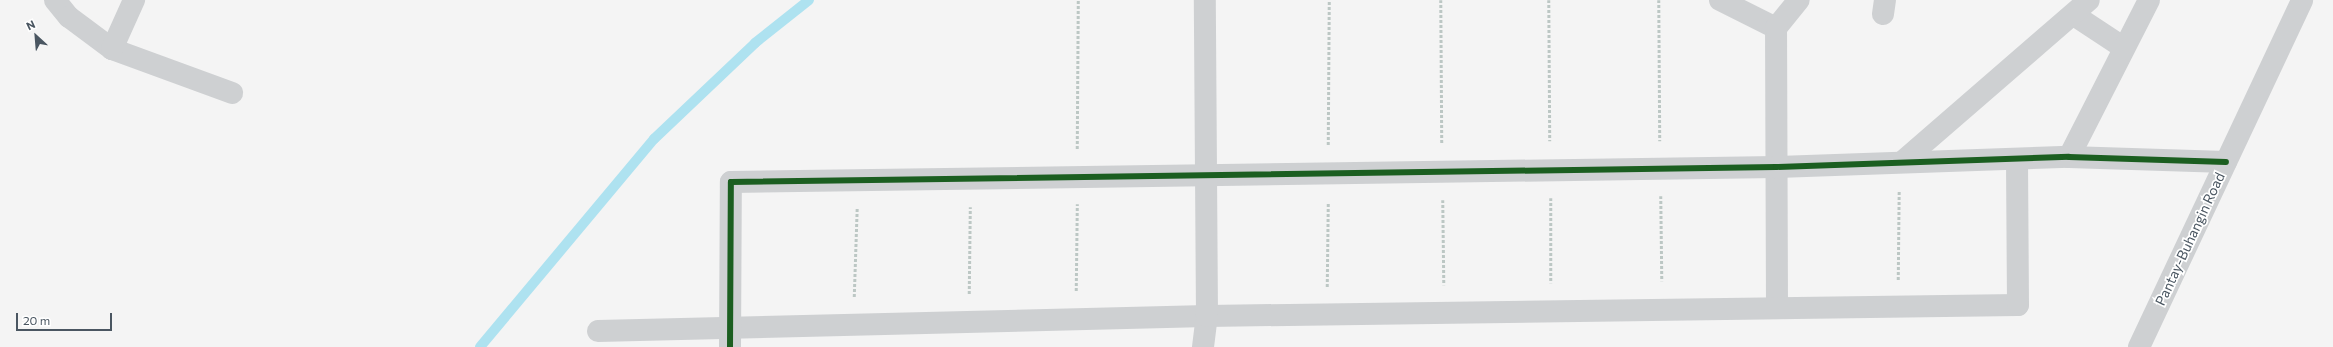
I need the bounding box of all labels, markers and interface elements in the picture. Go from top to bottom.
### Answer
north arrow [16,16,56,56]
text: N [24,17,37,32]
street label: Pantay-Buhangin Road [2152,170,2228,308]
scale bar [18,305,114,331]
text: 20 m [23,313,50,327]

